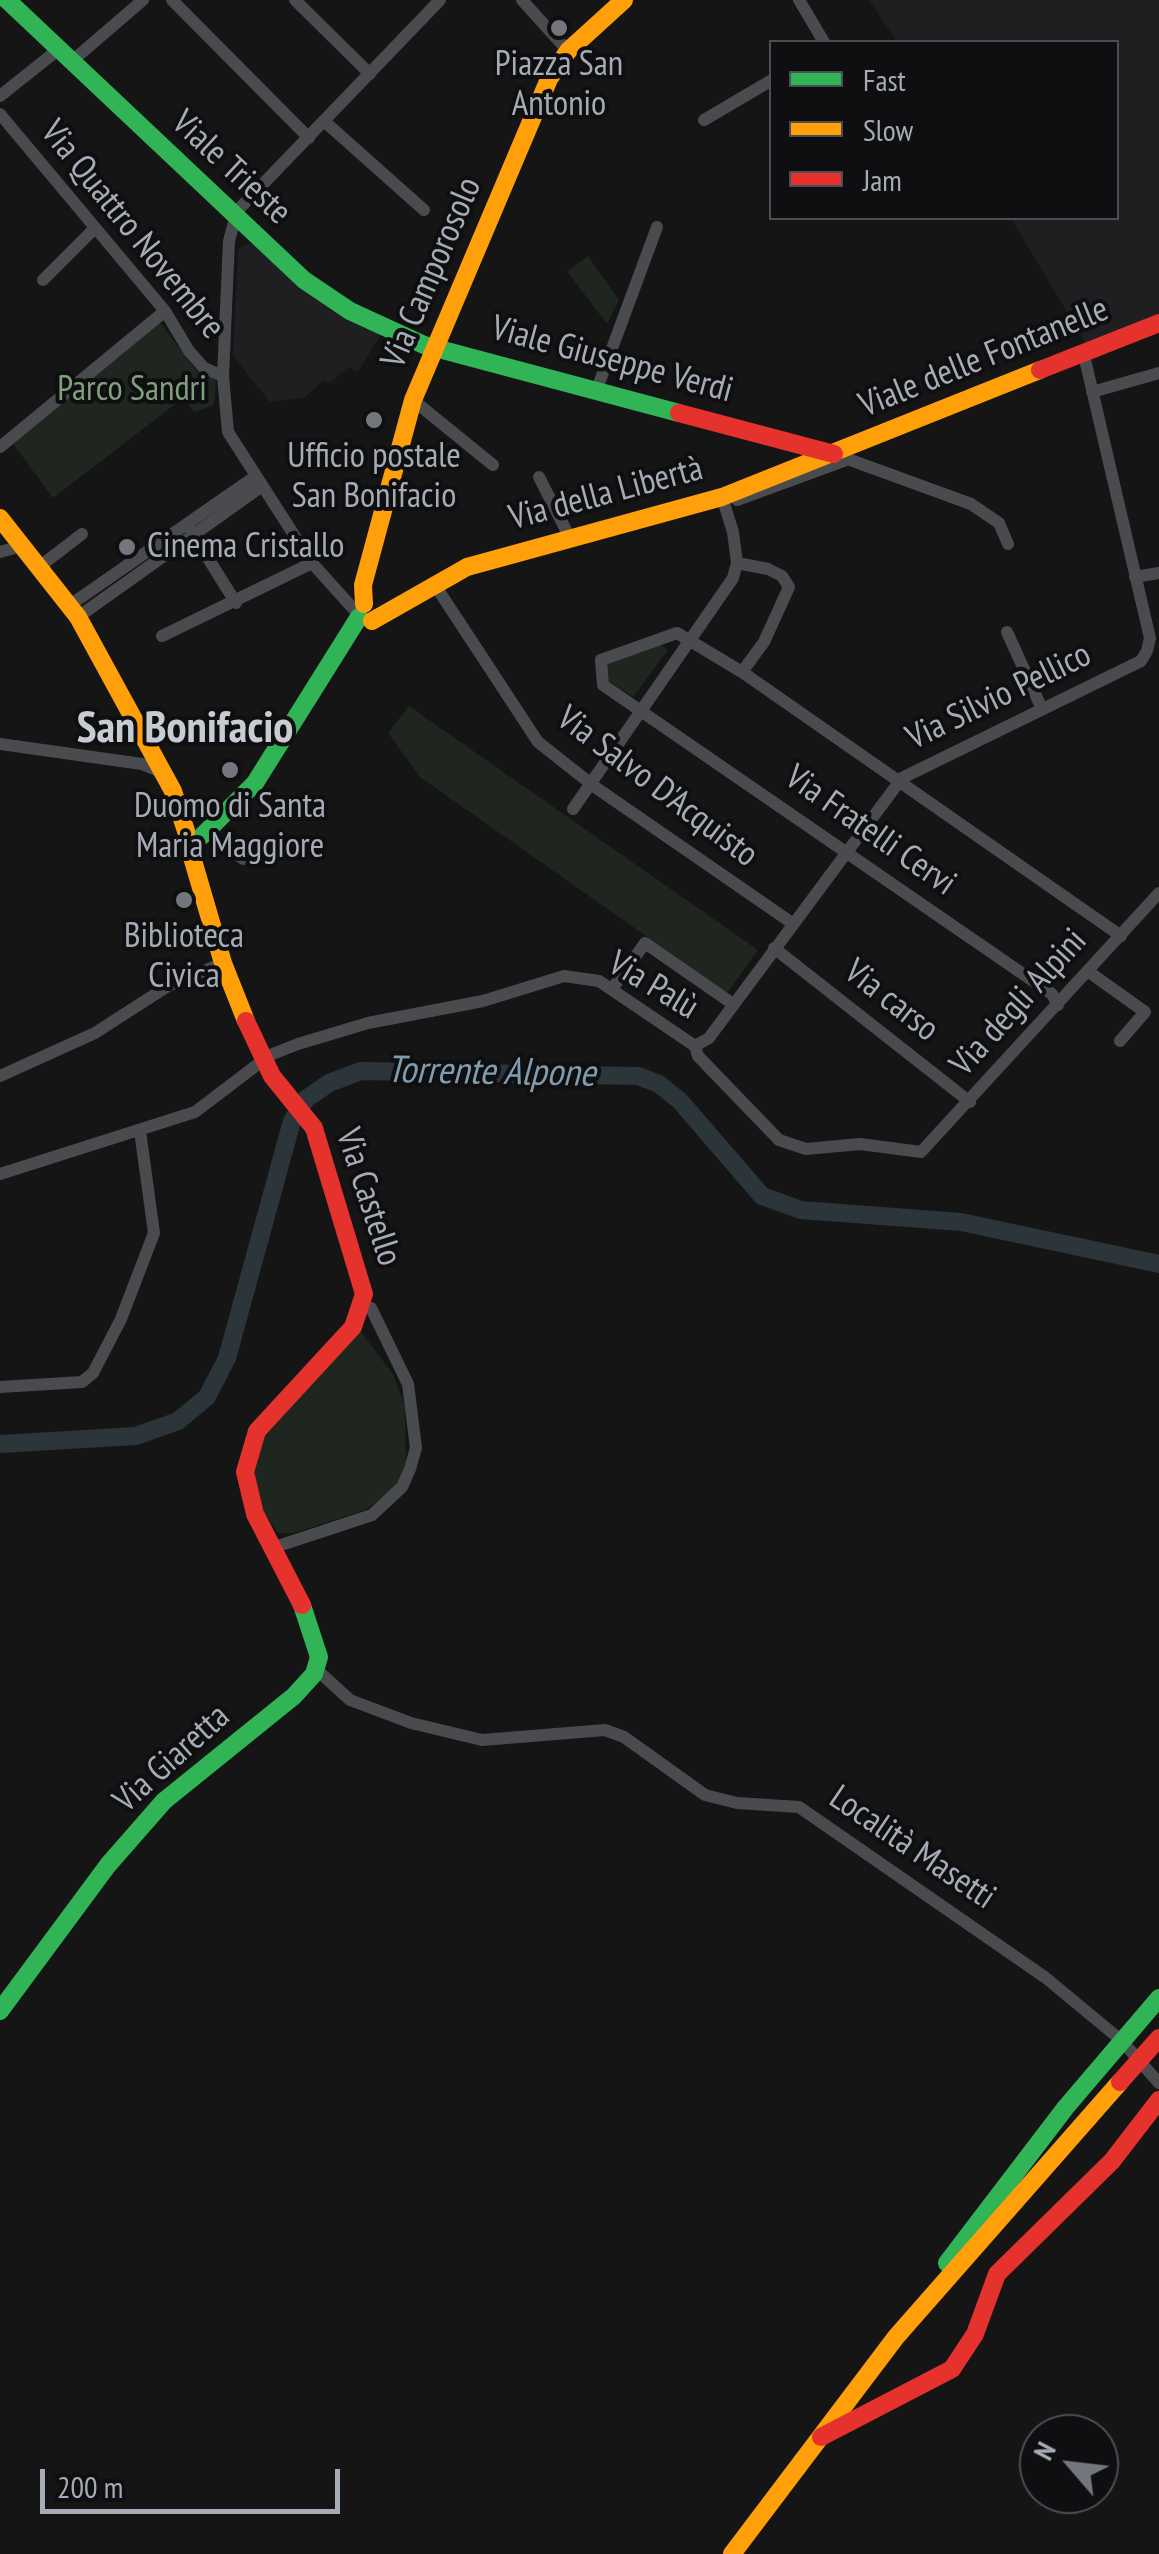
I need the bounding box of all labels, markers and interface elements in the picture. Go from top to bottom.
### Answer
marker: Piazza San Antonio [548,17,570,39]
legend [769,40,1119,220]
place label: Piazza San Antonio [495,44,623,126]
text: Fast [863,60,906,99]
street label: Viale Trieste [163,102,299,234]
text: Slow [863,110,913,149]
street label: Via Quattro Novembre [31,112,233,348]
text: Jam [863,160,902,199]
street label: Via Camporosolo [373,171,491,375]
street label: Viale delle Fontanelle [853,289,1115,427]
street label: Viale Giuseppe Verdi [487,308,737,412]
park label: Parco Sandri [57,369,207,411]
marker: Ufficio postale San Bonifacio [363,409,385,431]
place label: Ufficio postale San Bonifacio [287,436,461,518]
street label: Via della Libertà [505,448,707,540]
place label: Cinema Cristallo [147,526,344,568]
marker: Cinema Cristallo [116,536,138,558]
street label: Via Silvio Pellico [900,634,1098,760]
street label: Via Salvo D'Acquisto [548,698,766,876]
district label: San Bonifacio [77,702,293,756]
street label: Via Fratelli Cervi [777,757,963,905]
marker: Duomo di Santa Maria Maggiore [219,759,241,781]
place label: Duomo di Santa Maria Maggiore [134,786,326,868]
marker: Biblioteca Civica [173,889,195,911]
place label: Biblioteca Civica [124,916,244,998]
street label: Via degli Alpini [942,921,1096,1085]
street label: Via Palù [600,943,706,1029]
street label: Via carso [835,951,947,1051]
water label: Torrente Alpone [386,1048,596,1098]
street label: Via Castello [326,1123,410,1271]
street label: Via Giaretta [105,1696,239,1822]
street label: Località Masetti [821,1777,1003,1919]
north arrow [1019,2414,1119,2514]
text: N [1024,2435,1064,2466]
scale bar [45,2449,345,2511]
text: 200 m [57,2467,123,2506]

